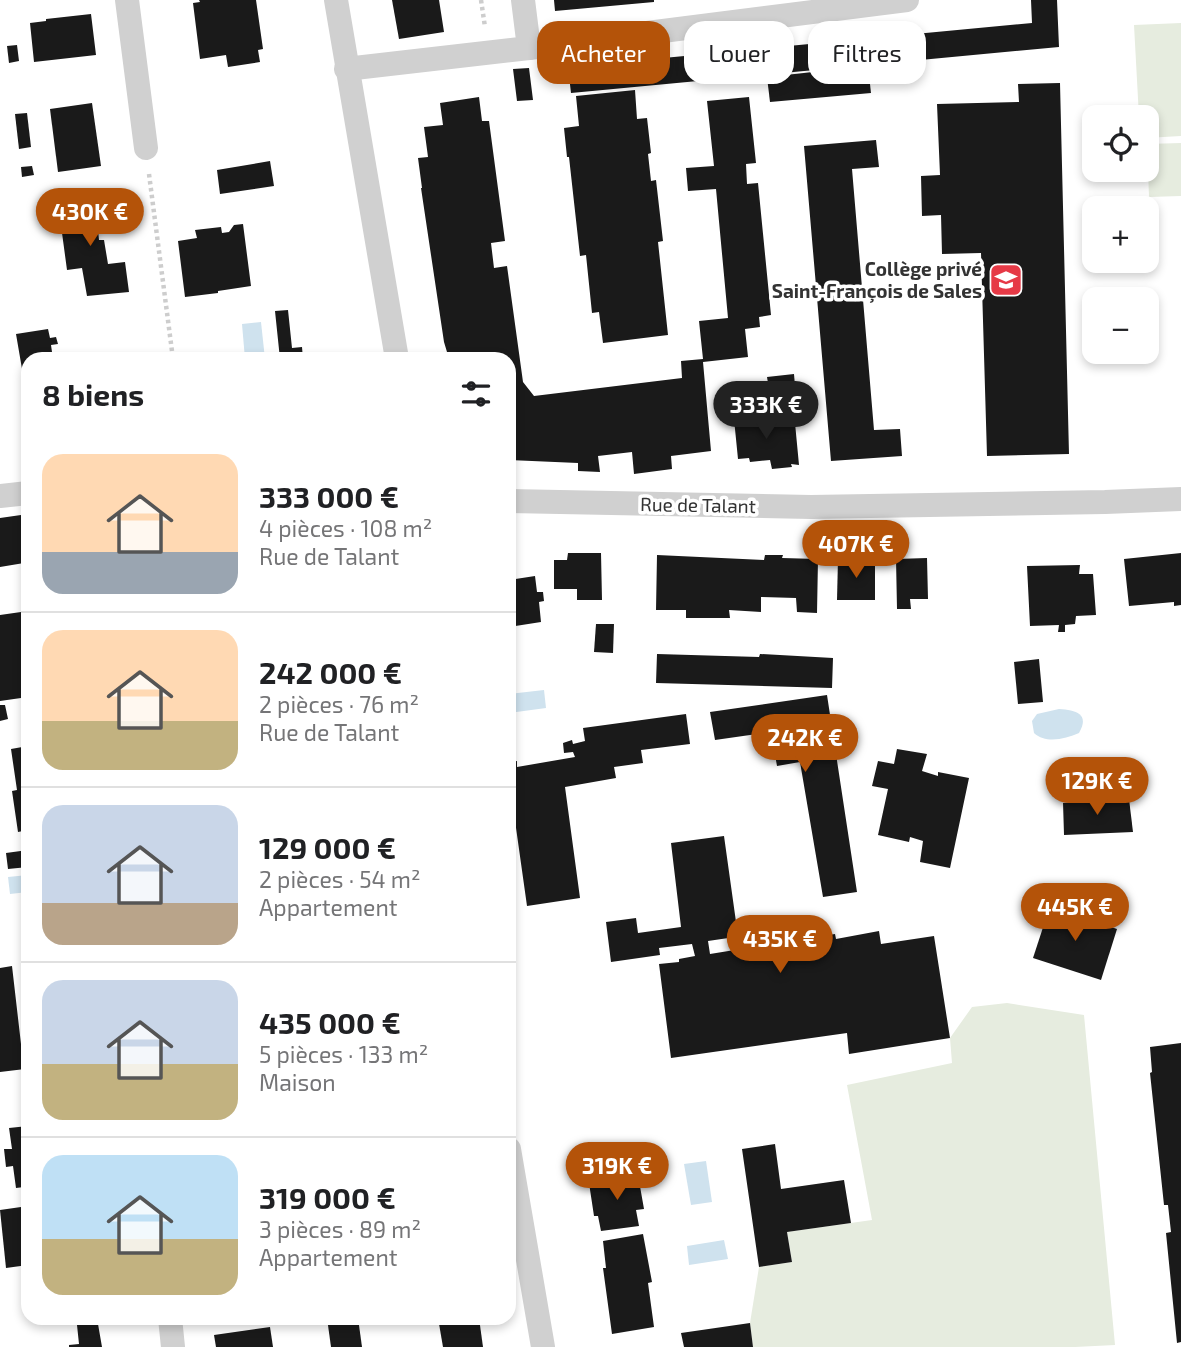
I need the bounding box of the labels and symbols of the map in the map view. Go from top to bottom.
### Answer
pin: 430K € [33,188,147,248]
place label: Collège privé Saint-François de Sales [772,257,982,303]
school or university icon: Collège privé Saint-François de Sales [987,261,1025,299]
pin: 333K € [709,382,823,441]
street label: Rue de Talant [640,492,756,517]
pin: 407K € [799,520,913,580]
pin: 242K € [748,714,862,774]
pin: 129K € [1040,758,1154,817]
pin: 445K € [1018,884,1132,943]
pin: 435K € [723,916,837,975]
pin: 319K € [560,1142,674,1202]

